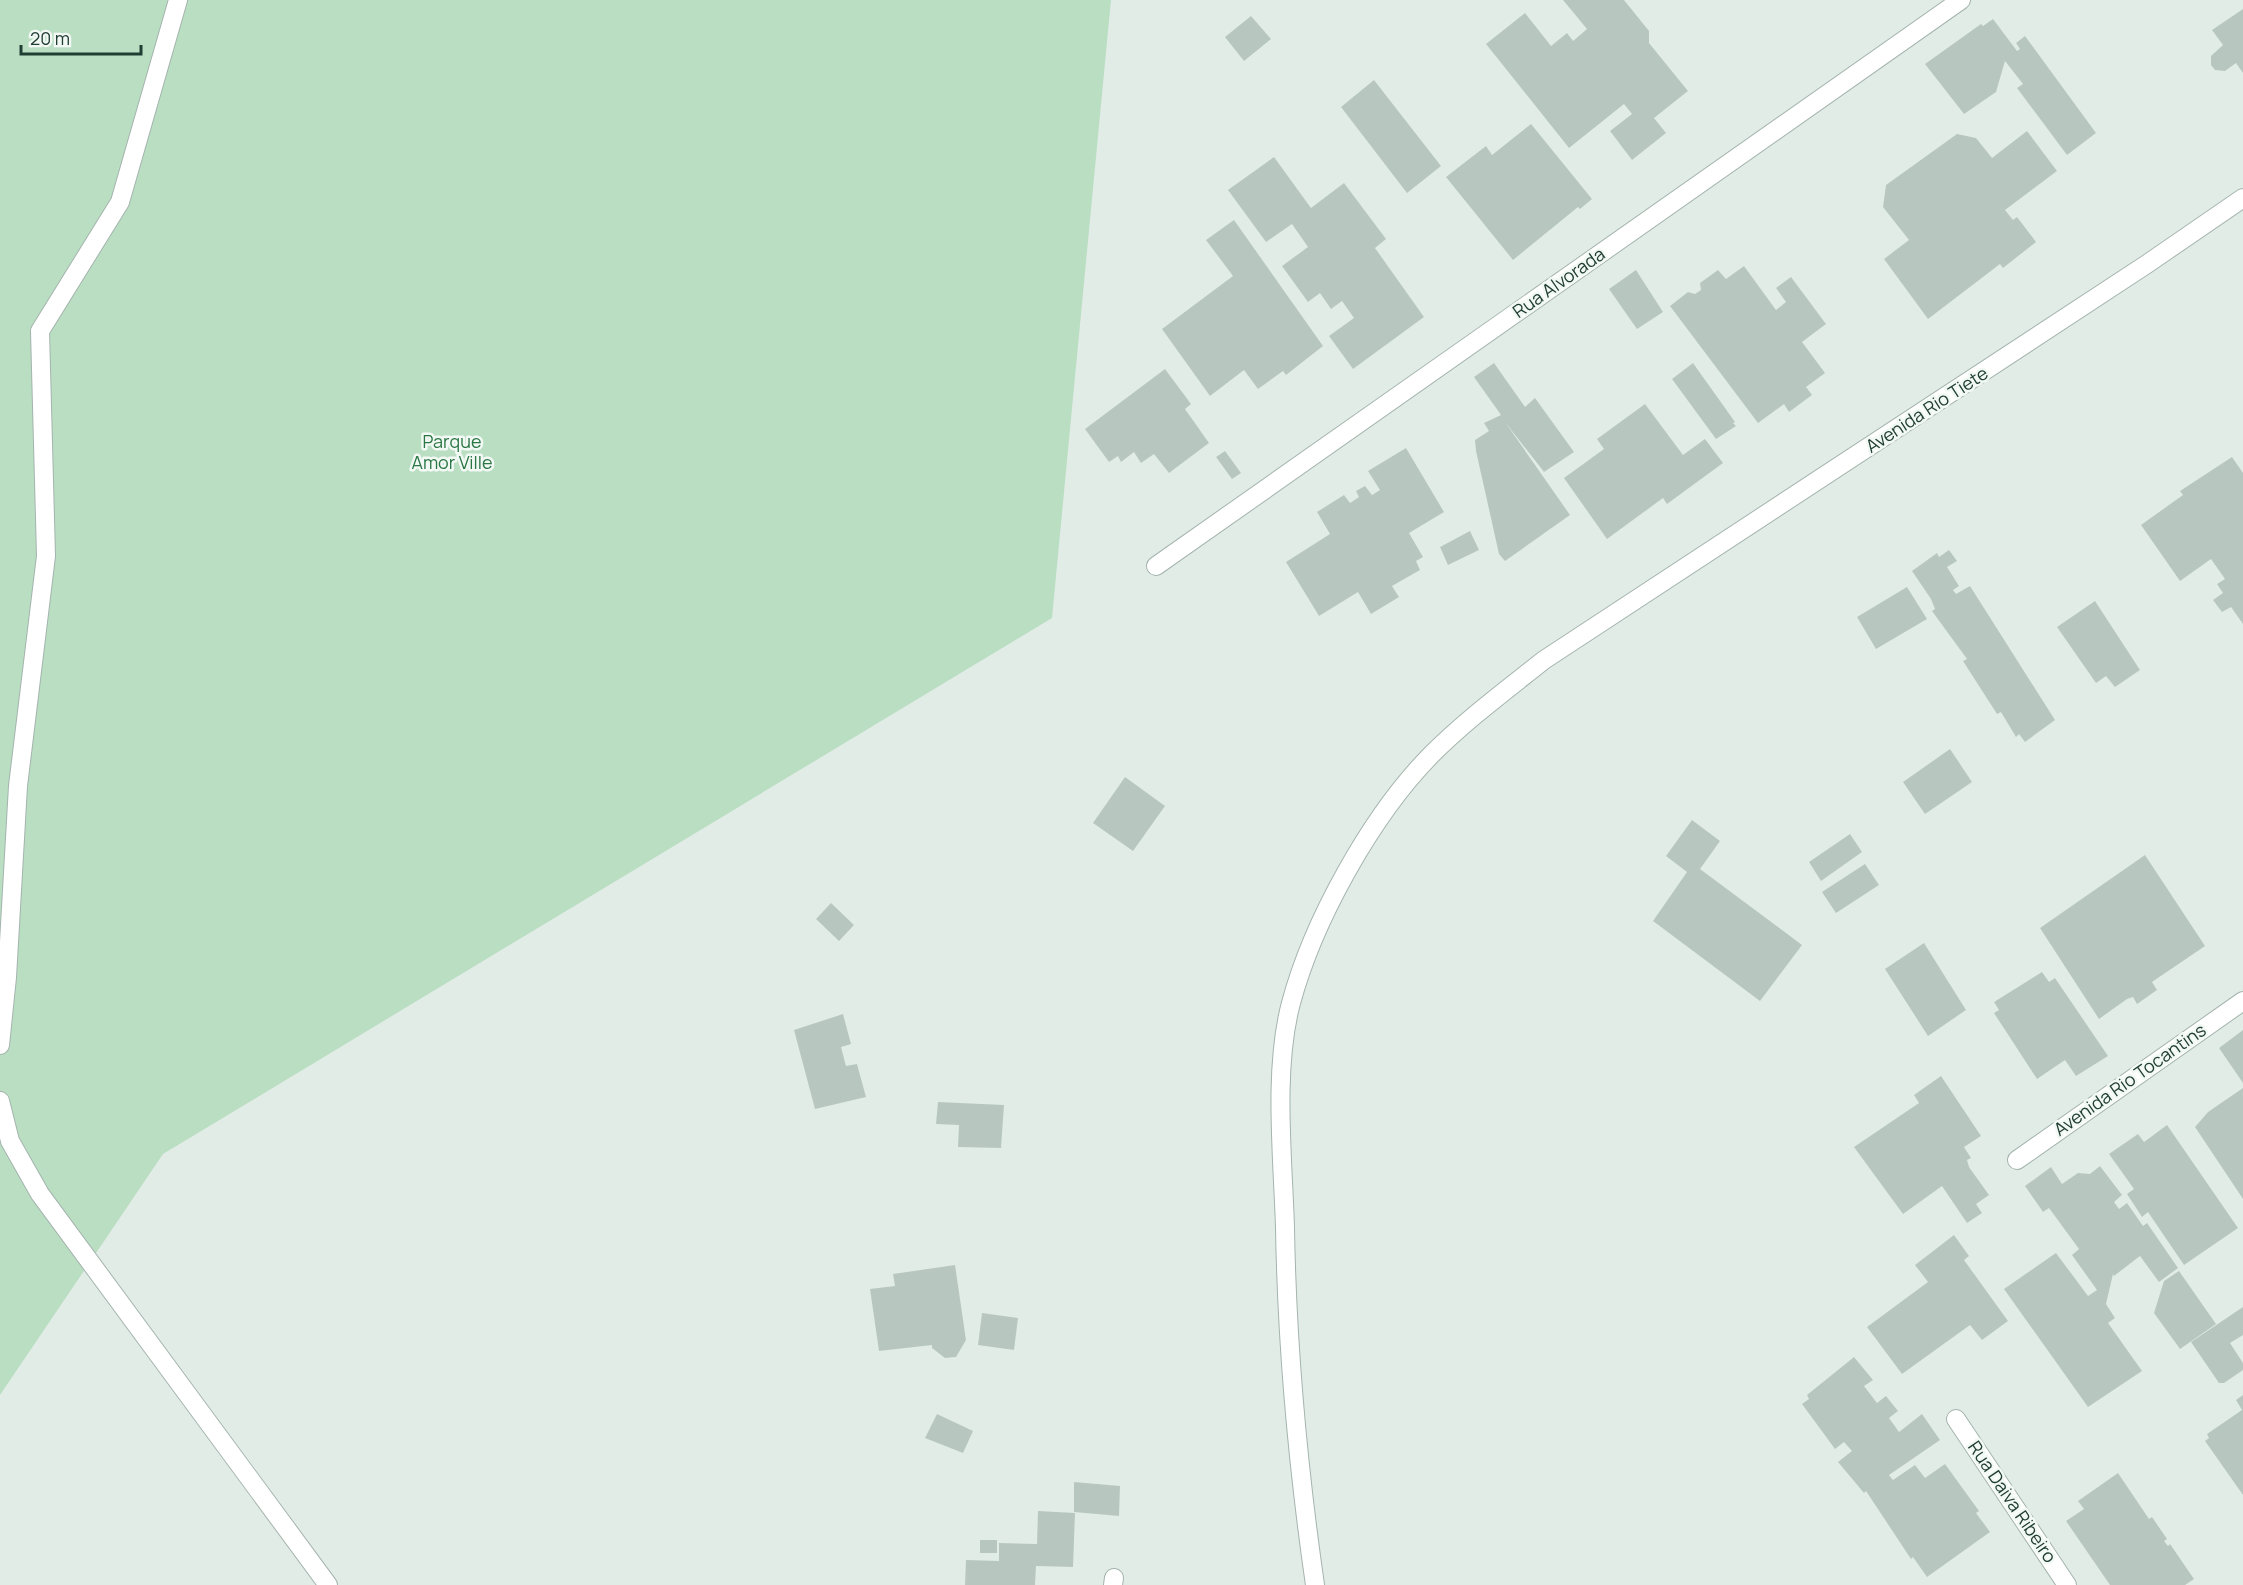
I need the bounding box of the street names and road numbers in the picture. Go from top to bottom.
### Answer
street label: Rua Alvorada [1508,242,1609,323]
street label: Avenida Rio Tiete [1861,361,1992,458]
street label: Avenida Rio Tocantins [2048,1018,2210,1141]
street label: Rua Daiva Ribeiro [1963,1436,2062,1567]

